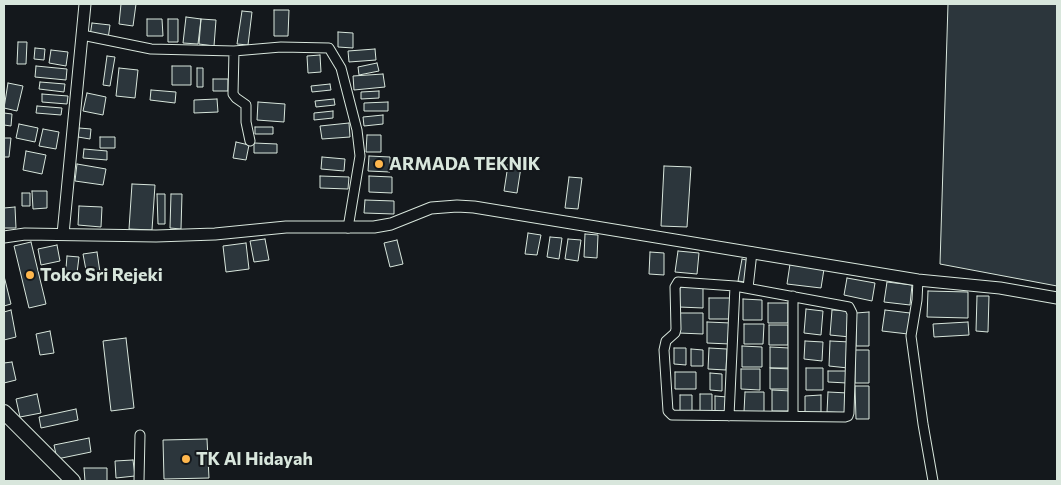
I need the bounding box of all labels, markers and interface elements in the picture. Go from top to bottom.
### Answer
place label: ARMADA TEKNIK [389,153,540,175]
marker: ARMADA TEKNIK [373,158,385,170]
place label: Toko Sri Rejeki [40,264,163,286]
marker: Toko Sri Rejeki [24,269,36,281]
place label: TK Al Hidayah [196,448,313,470]
marker: TK Al Hidayah [180,453,192,465]

